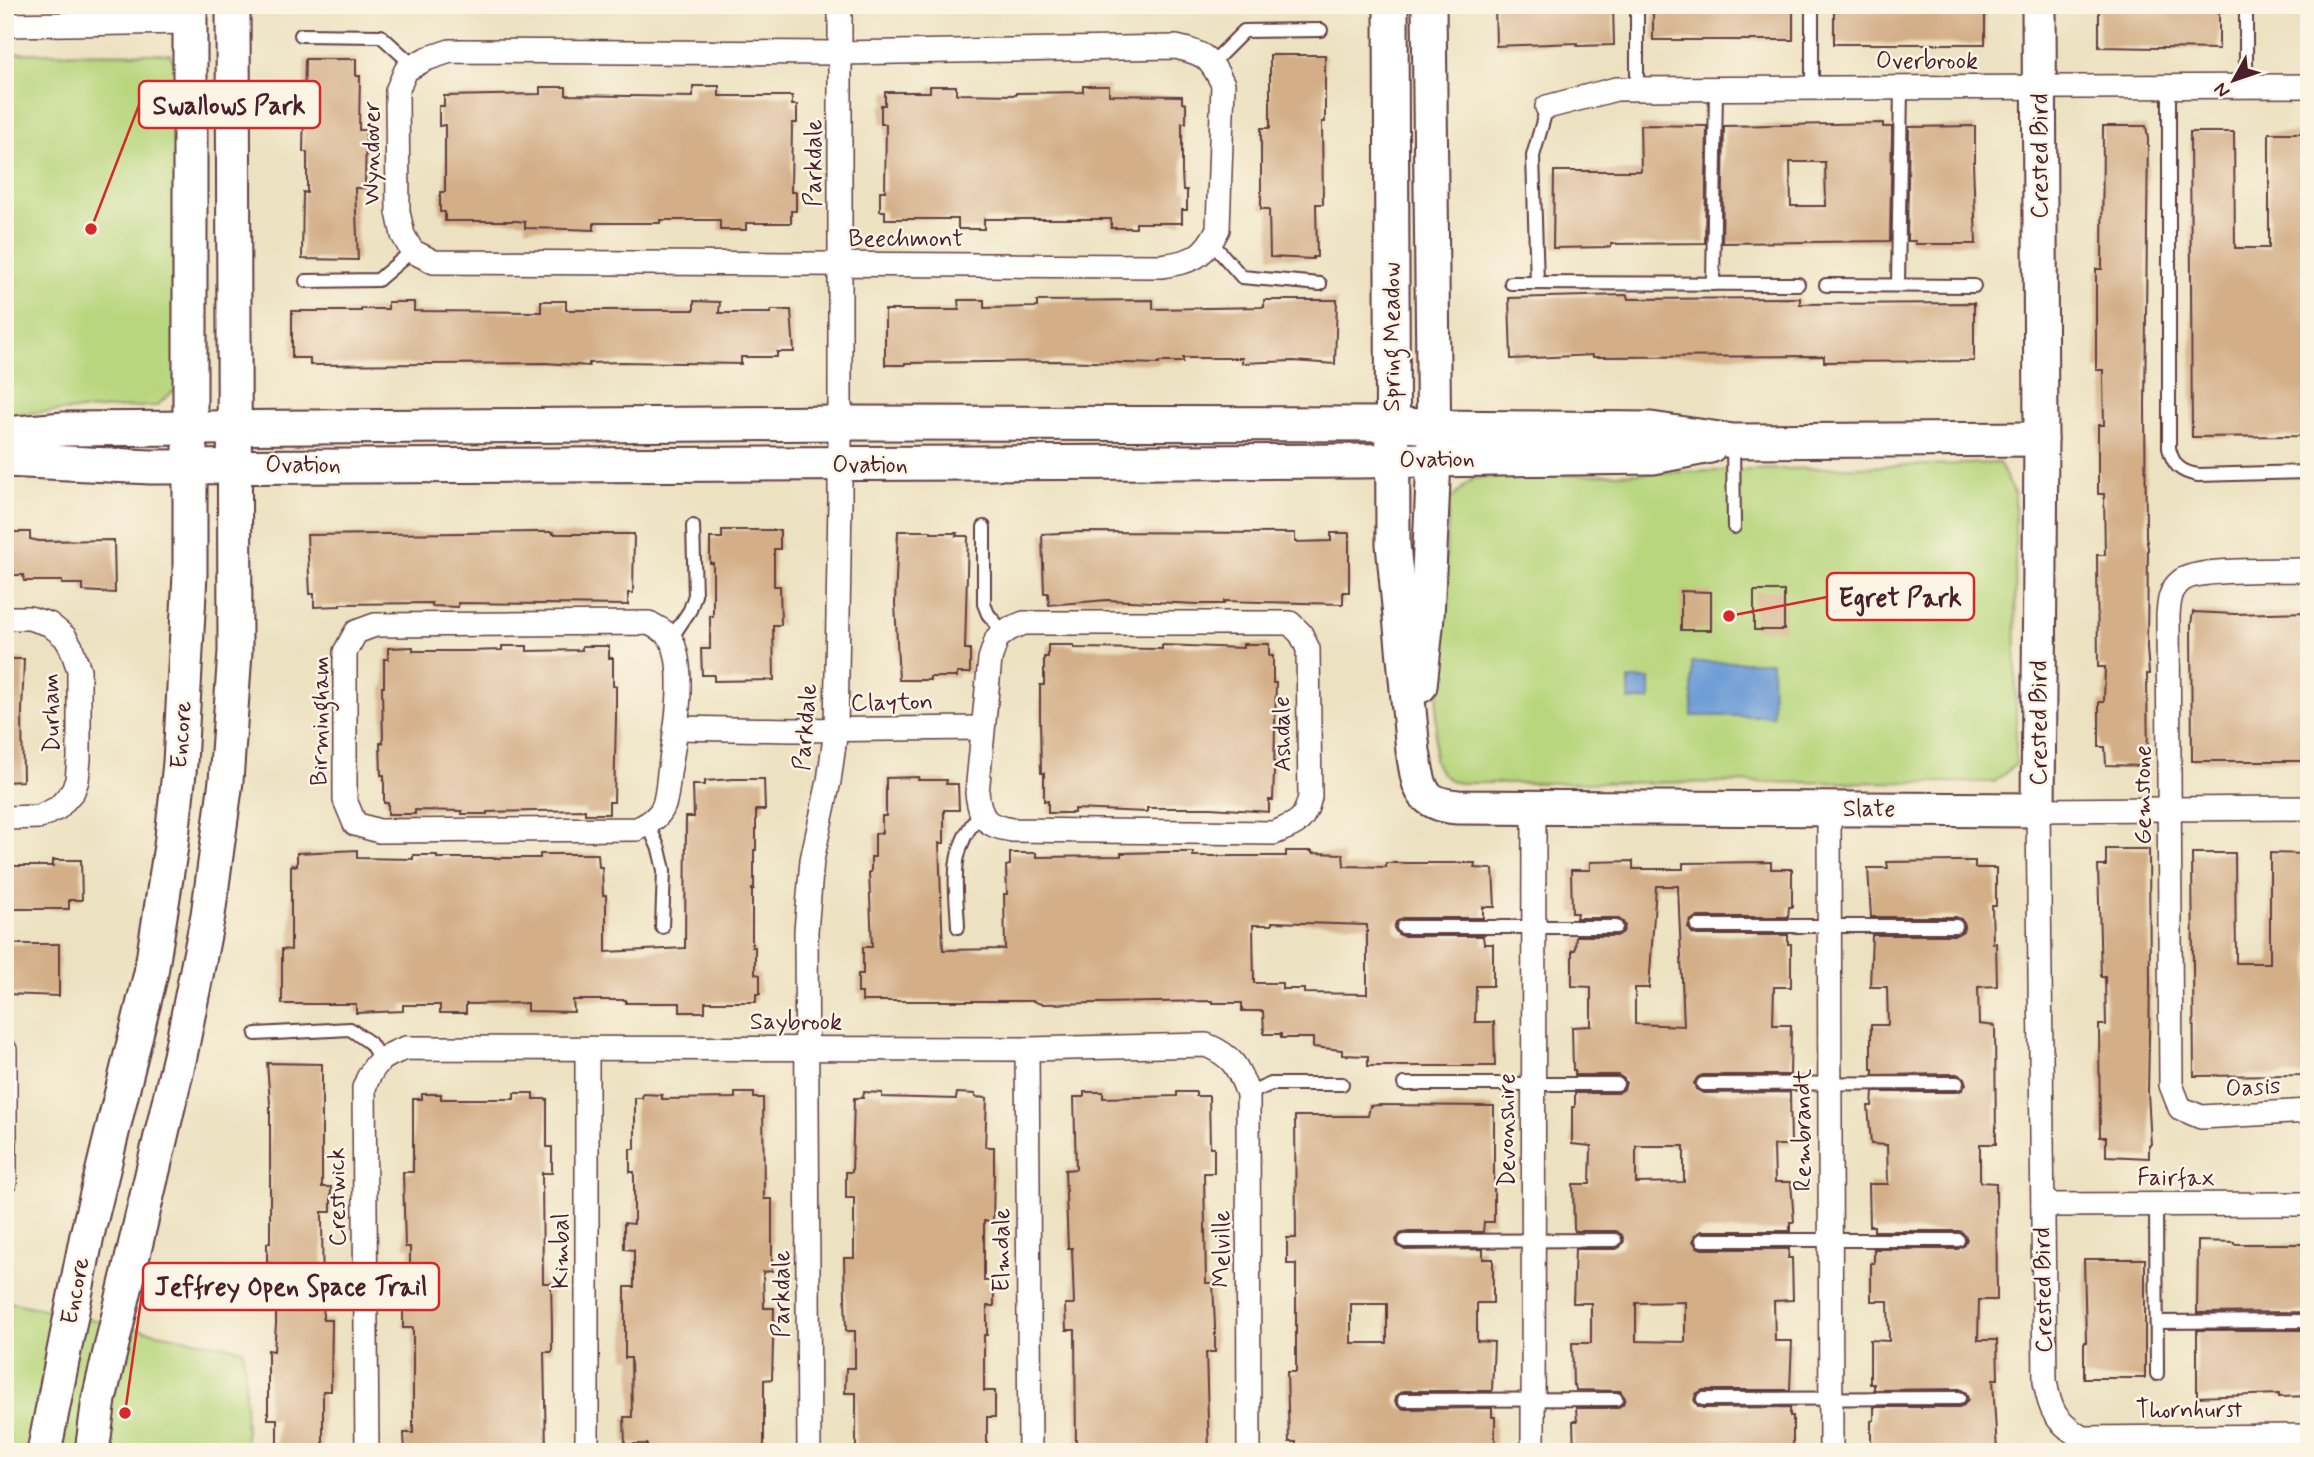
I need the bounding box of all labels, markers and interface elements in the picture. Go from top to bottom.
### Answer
street label: Overbrook [1876,46,1978,77]
north arrow [2198,46,2268,116]
text: N [2208,77,2236,103]
callout: Swallows Park [139,81,320,128]
text: Swallows Park [153,90,306,124]
street label: Crested Bird [2025,93,2056,219]
street label: Wyndover [357,101,388,205]
street label: Parkdale [799,119,830,207]
street label: Beechmont [848,224,964,255]
street label: Spring Meadow [1377,262,1411,412]
street label: Ovation [1399,444,1475,476]
street label: Ovation [265,450,341,481]
street label: Ovation [832,450,908,481]
callout: Egret Park [1827,573,1974,620]
text: Egret Park [1838,582,1962,617]
street label: Birmingham [304,656,341,786]
street label: Crested Bird [2024,660,2055,786]
street label: Durham [36,673,68,753]
street label: Parkdale [787,682,825,772]
street label: Clayton [850,687,934,719]
street label: Ashdale [1267,696,1299,772]
street label: Encore [164,700,200,770]
street label: Gemstone [2128,745,2159,845]
street label: Slate [1843,794,1895,825]
street label: Saybrook [750,1007,842,1038]
street label: Rembrandt [1788,1069,1819,1191]
street label: Oasis [2224,1071,2282,1105]
street label: Devonshire [1492,1073,1523,1187]
street label: Crestwick [322,1147,354,1247]
street label: Fairfax [2137,1163,2215,1194]
street label: Elmdale [987,1208,1018,1292]
street label: Melville [1207,1210,1238,1288]
street label: Kimbal [546,1213,577,1289]
street label: Crested Bird [2027,1227,2061,1353]
street label: Parkdale [767,1250,798,1338]
street label: Encore [54,1255,98,1327]
callout: Jeffrey Open Space Trail [143,1263,439,1310]
text: Jeffrey Open Space Trail [155,1271,427,1305]
street label: Thornhurst [2136,1395,2243,1426]

